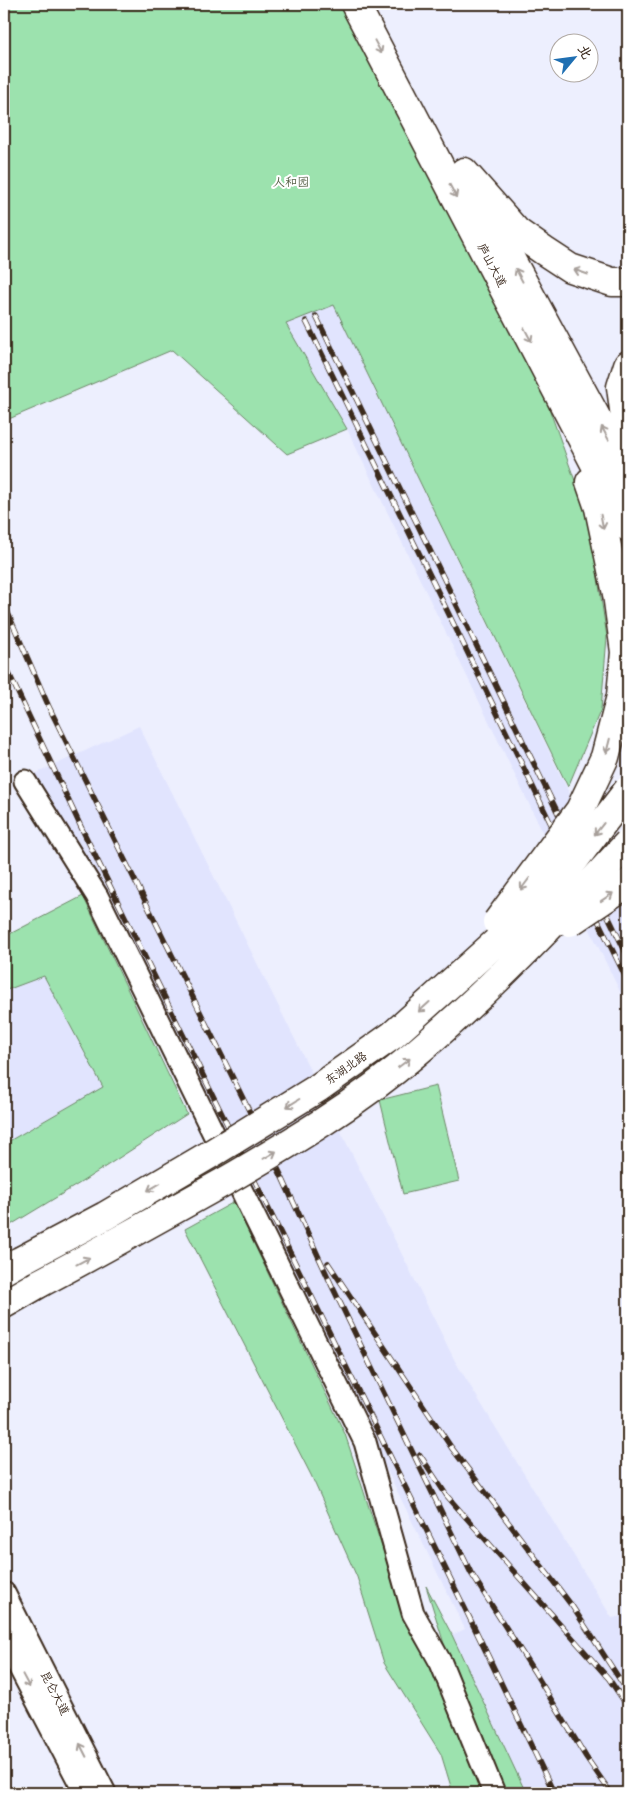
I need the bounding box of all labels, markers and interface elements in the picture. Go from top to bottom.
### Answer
north arrow [550,32,600,82]
one-way arrow [374,39,383,54]
text: 北 [574,42,596,62]
park label: 人和园 [273,175,309,190]
one-way arrow [449,183,458,198]
street label: 庐山大道 [474,241,509,290]
one-way arrow [574,267,589,276]
one-way arrow [514,268,524,283]
one-way arrow [524,327,533,342]
one-way arrow [600,426,610,441]
one-way arrow [598,514,607,530]
one-way arrow [603,737,612,753]
one-way arrow [593,822,604,835]
one-way arrow [520,877,531,890]
one-way arrow [600,892,614,902]
one-way arrow [417,1001,430,1013]
street label: 东湖北路 [322,1048,370,1088]
one-way arrow [397,1057,410,1068]
one-way arrow [287,1098,301,1108]
one-way arrow [263,1150,278,1160]
one-way arrow [147,1182,162,1192]
one-way arrow [75,1256,90,1265]
street label: 昆仑大道 [37,1668,72,1718]
one-way arrow [21,1674,31,1689]
one-way arrow [78,1743,87,1758]

